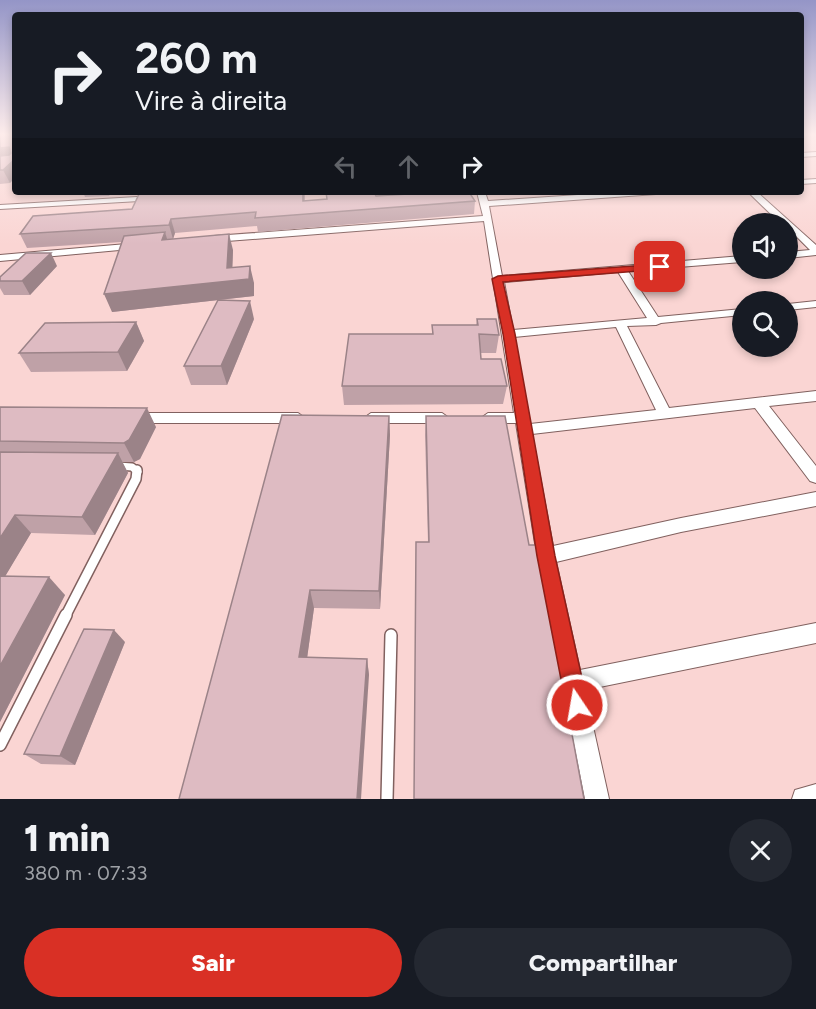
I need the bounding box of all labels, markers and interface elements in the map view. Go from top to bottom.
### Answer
text: 260 m [135,33,258,84]
icon: right [36,36,114,114]
text: Vire à direita [135,84,287,117]
icon: left [329,150,362,183]
icon: ahead [392,150,425,183]
icon: right [455,150,488,183]
map controls [732,213,798,357]
button: sound [732,213,798,279]
pin [634,241,685,292]
icon: arrive [643,250,676,283]
button: search [732,291,798,357]
position arrow [545,673,609,737]
text: 1 min [24,817,110,860]
button: close [729,819,792,882]
text: 380 m · 07:33 [24,861,147,885]
button: Sair [24,928,402,997]
button: Compartilhar [414,928,792,997]

